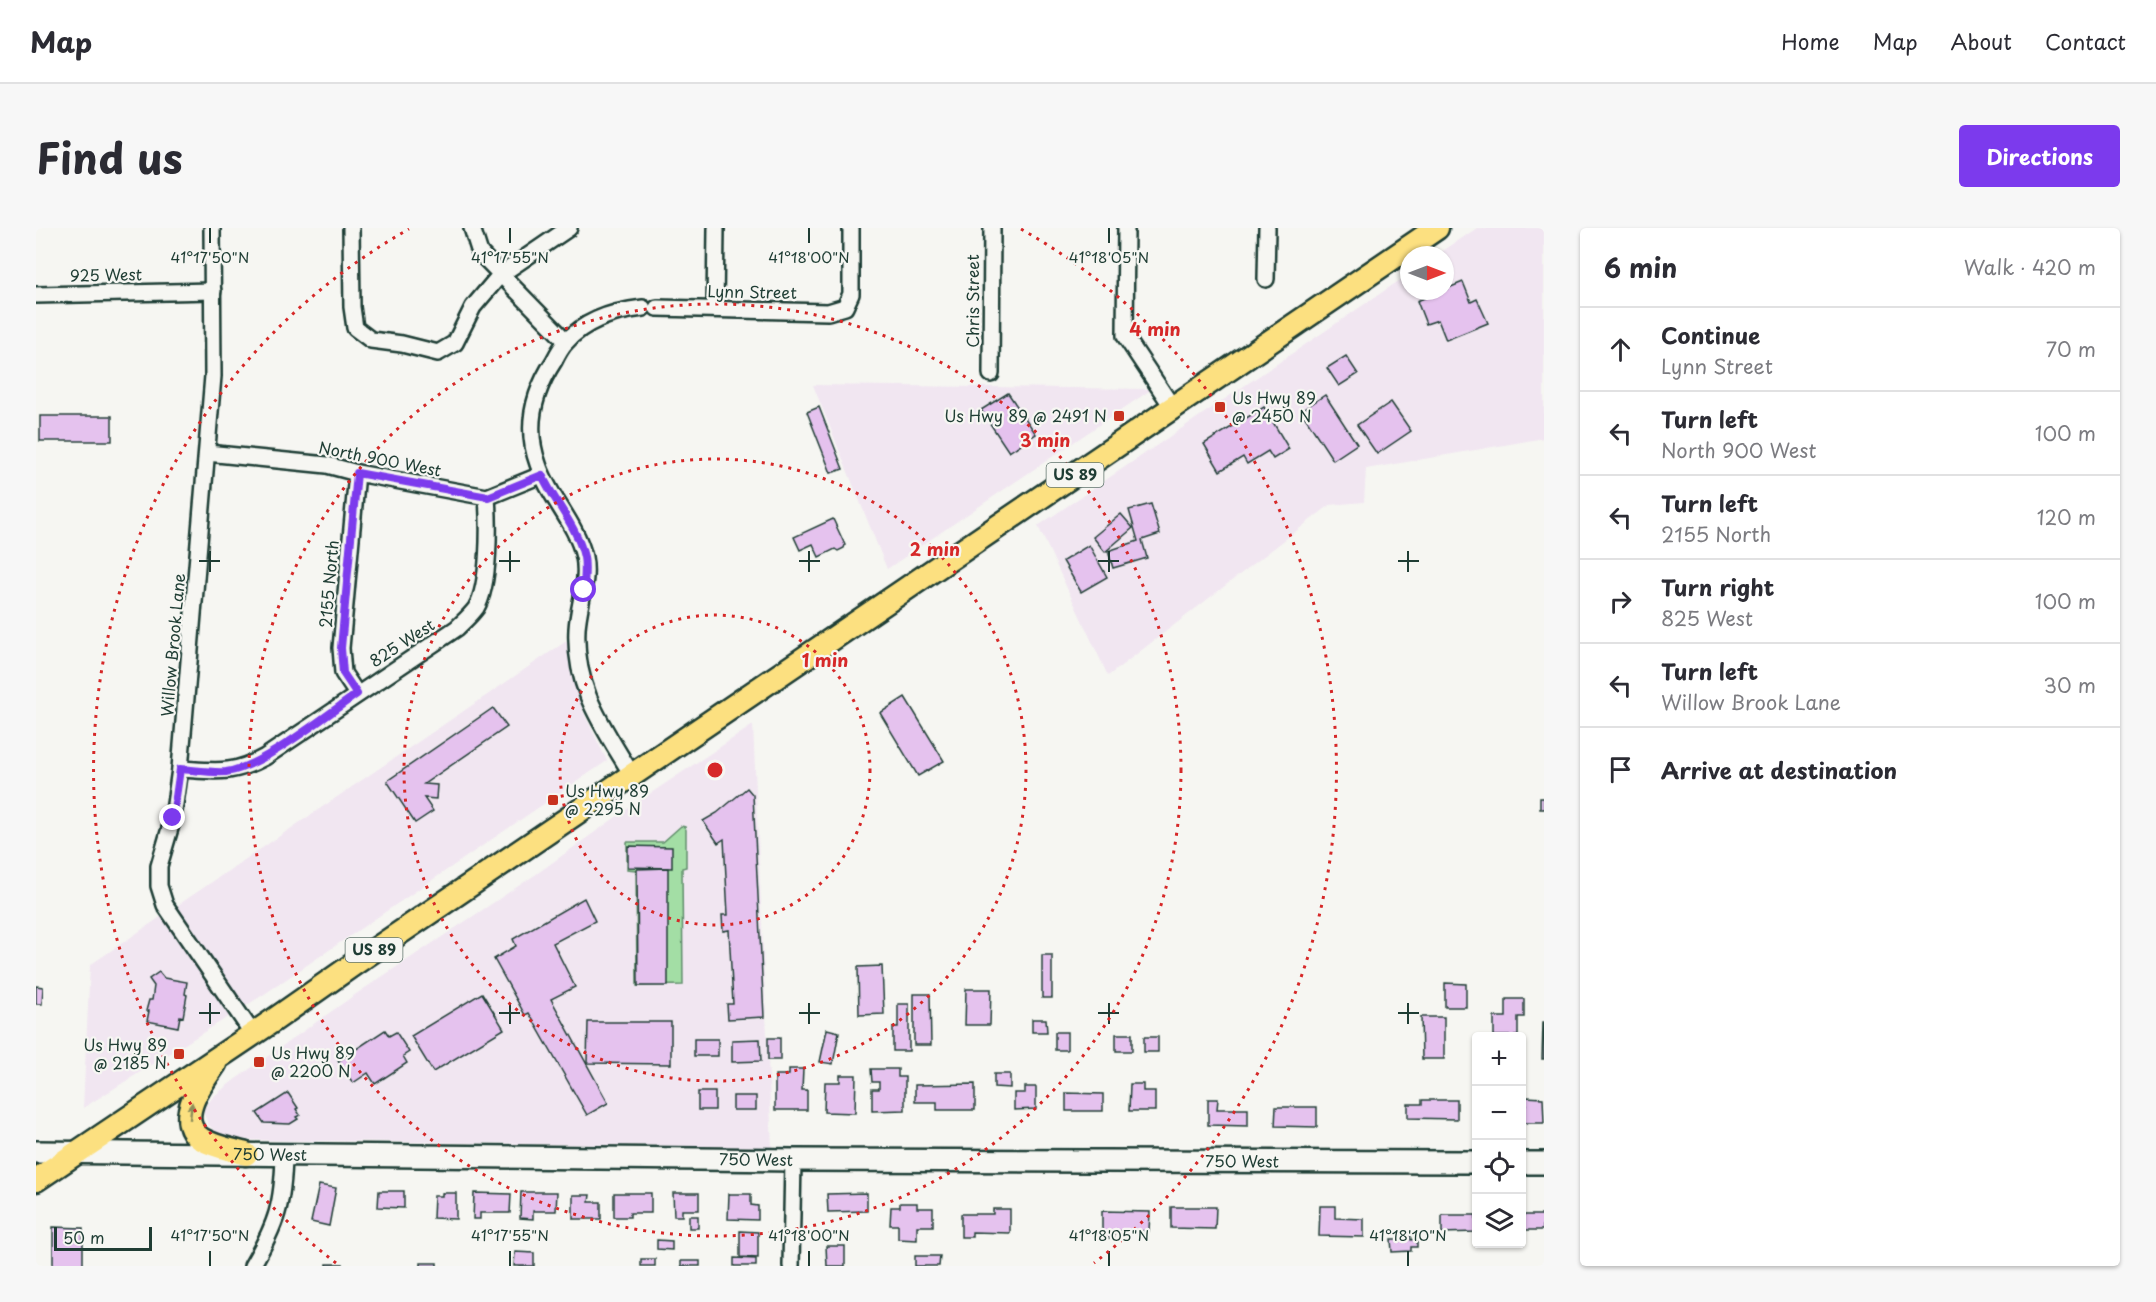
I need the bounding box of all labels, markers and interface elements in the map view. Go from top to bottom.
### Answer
text: Map [30,20,92,63]
text: Home [1781,25,1840,57]
text: Map [1873,25,1918,57]
text: About [1951,25,2012,57]
text: Contact [2045,25,2126,57]
text: Find us [36,125,183,188]
button: Directions [1959,125,2120,187]
text: 41°17'50"N [171,245,249,268]
text: 41°17'55"N [471,245,549,268]
text: 41°18'00"N [768,245,850,268]
text: 41°18'05"N [1069,245,1149,268]
north arrow [1400,246,1454,300]
text: 6 min [1604,248,1677,287]
text: Walk · 420 m [1964,252,2096,282]
street label: Chris Street [960,254,984,348]
street label: 925 West [70,261,142,287]
street label: Lynn Street [707,278,797,304]
text: 4 min [1129,315,1181,342]
text: Continue [1661,318,1760,351]
icon: ahead [1604,333,1637,366]
text: 70 m [2046,334,2096,364]
text: Lynn Street [1661,351,1773,381]
place label: Us Hwy 89 @ 2450 N [1232,385,1316,427]
marker: Us Hwy 89 @ 2450 N [1213,400,1227,414]
text: Turn left [1661,402,1758,435]
place label: Us Hwy 89 @ 2491 N [944,403,1107,427]
marker: Us Hwy 89 @ 2491 N [1112,409,1126,423]
icon: left [1604,417,1637,450]
text: 100 m [2035,418,2096,448]
text: 3 min [1020,426,1070,453]
street label: North 900 West [317,434,444,482]
text: North 900 West [1661,435,1816,465]
road number: US 89 [1046,463,1104,487]
text: Turn left [1661,486,1758,519]
icon: left [1604,501,1637,534]
text: 120 m [2037,502,2096,532]
text: 2155 North [1661,519,1771,549]
text: 2 min [910,535,960,562]
street label: 2155 North [312,539,344,629]
text: Turn right [1661,570,1774,603]
street label: Willow Brook Lane [154,572,190,718]
route start [570,576,596,602]
icon: right [1604,585,1637,618]
text: 100 m [2035,586,2096,616]
text: 825 West [1661,603,1753,633]
street label: 825 West [364,612,439,672]
text: 1 min [802,646,848,673]
text: Turn left [1661,654,1758,687]
icon: left [1604,669,1637,702]
text: 30 m [2043,670,2096,700]
text: Willow Brook Lane [1661,687,1841,717]
icon: arrive [1604,753,1637,786]
text: Arrive at destination [1661,753,1897,786]
centre of rings [705,760,725,780]
place label: Us Hwy 89 @ 2295 N [565,778,649,820]
marker: Us Hwy 89 @ 2295 N [546,793,560,807]
route end [159,804,185,830]
road number: US 89 [346,938,402,962]
place label: Us Hwy 89 @ 2185 N [83,1032,167,1074]
map controls [1472,1032,1526,1248]
button: + [1472,1032,1526,1086]
place label: Us Hwy 89 @ 2200 N [271,1040,355,1082]
marker: Us Hwy 89 @ 2185 N [172,1047,186,1061]
marker: Us Hwy 89 @ 2200 N [252,1055,266,1069]
button: − [1472,1086,1526,1140]
one-way arrow [186,1101,196,1120]
button: locate [1472,1140,1526,1194]
street label: 750 West [233,1141,307,1166]
street label: 750 West [719,1146,793,1171]
street label: 750 West [1205,1148,1279,1172]
button: layers [1472,1194,1526,1248]
text: 41°17'50"N [171,1223,249,1246]
text: 41°17'55"N [471,1223,549,1246]
text: 41°18'00"N [768,1223,850,1246]
text: 41°18'05"N [1069,1223,1149,1246]
text: 41°18'10"N [1369,1223,1447,1246]
scale bar [54,1224,152,1252]
text: 50 m [63,1225,104,1249]

